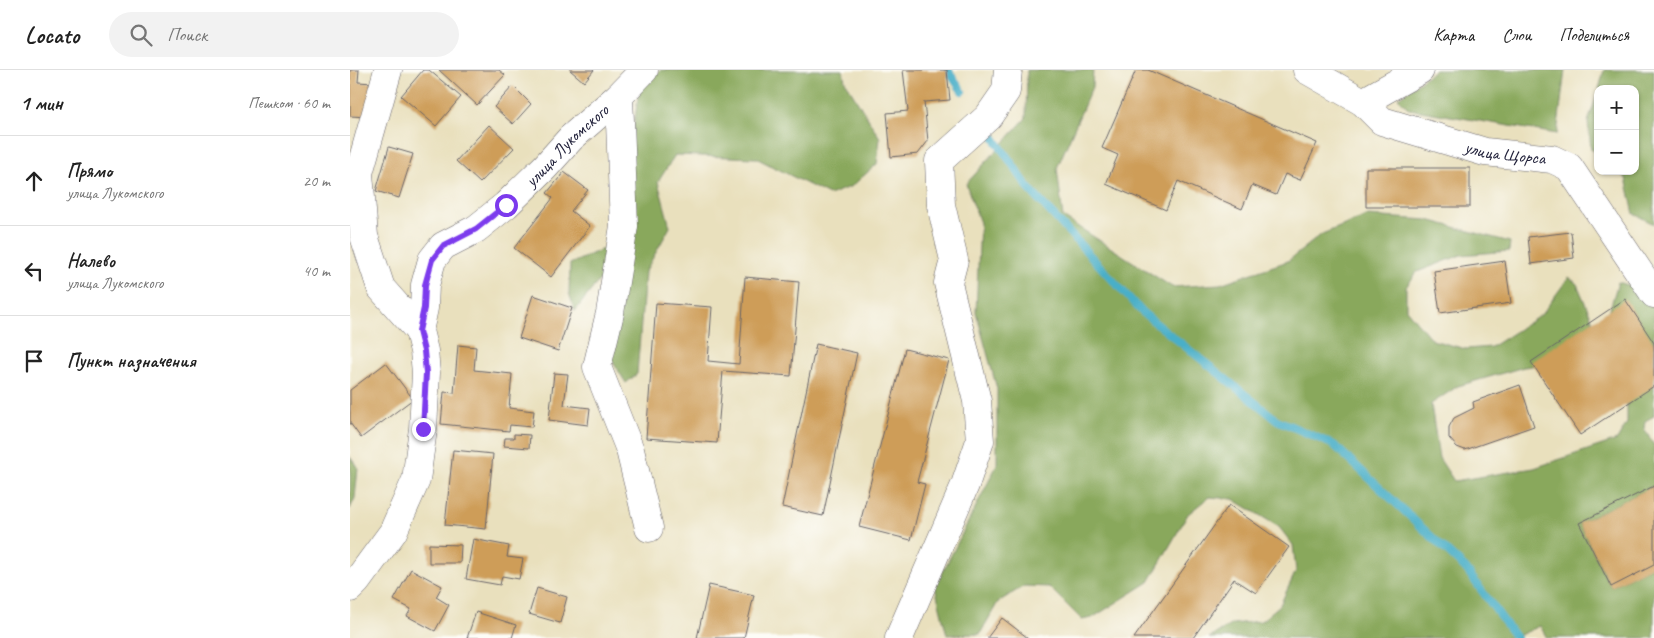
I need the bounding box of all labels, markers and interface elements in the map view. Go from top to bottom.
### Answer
search box [109,12,459,57]
text: Locato [25,20,79,50]
icon: search [127,21,155,49]
text: Поиск [167,23,207,47]
text: Карта [1433,24,1474,46]
text: Слои [1502,24,1531,46]
text: Поделиться [1559,24,1629,46]
map controls [1594,85,1639,175]
button: + [1594,85,1639,130]
text: 1 мин [20,90,63,116]
text: Пешком · 60 m [248,93,330,113]
street label: улица Лукомского [520,98,614,192]
button: − [1594,130,1639,175]
street label: улица Щорса [1461,135,1548,169]
text: Прямо [67,159,112,183]
icon: ahead [20,167,48,195]
text: 20 m [303,171,330,191]
text: улица Лукомского [67,183,164,203]
route start [495,194,518,217]
text: Налево [67,249,115,273]
icon: left [20,257,48,285]
text: 40 m [303,261,330,281]
text: улица Лукомского [67,273,164,293]
icon: arrive [20,347,48,375]
text: Пункт назначения [67,349,196,373]
route end [412,418,435,441]

